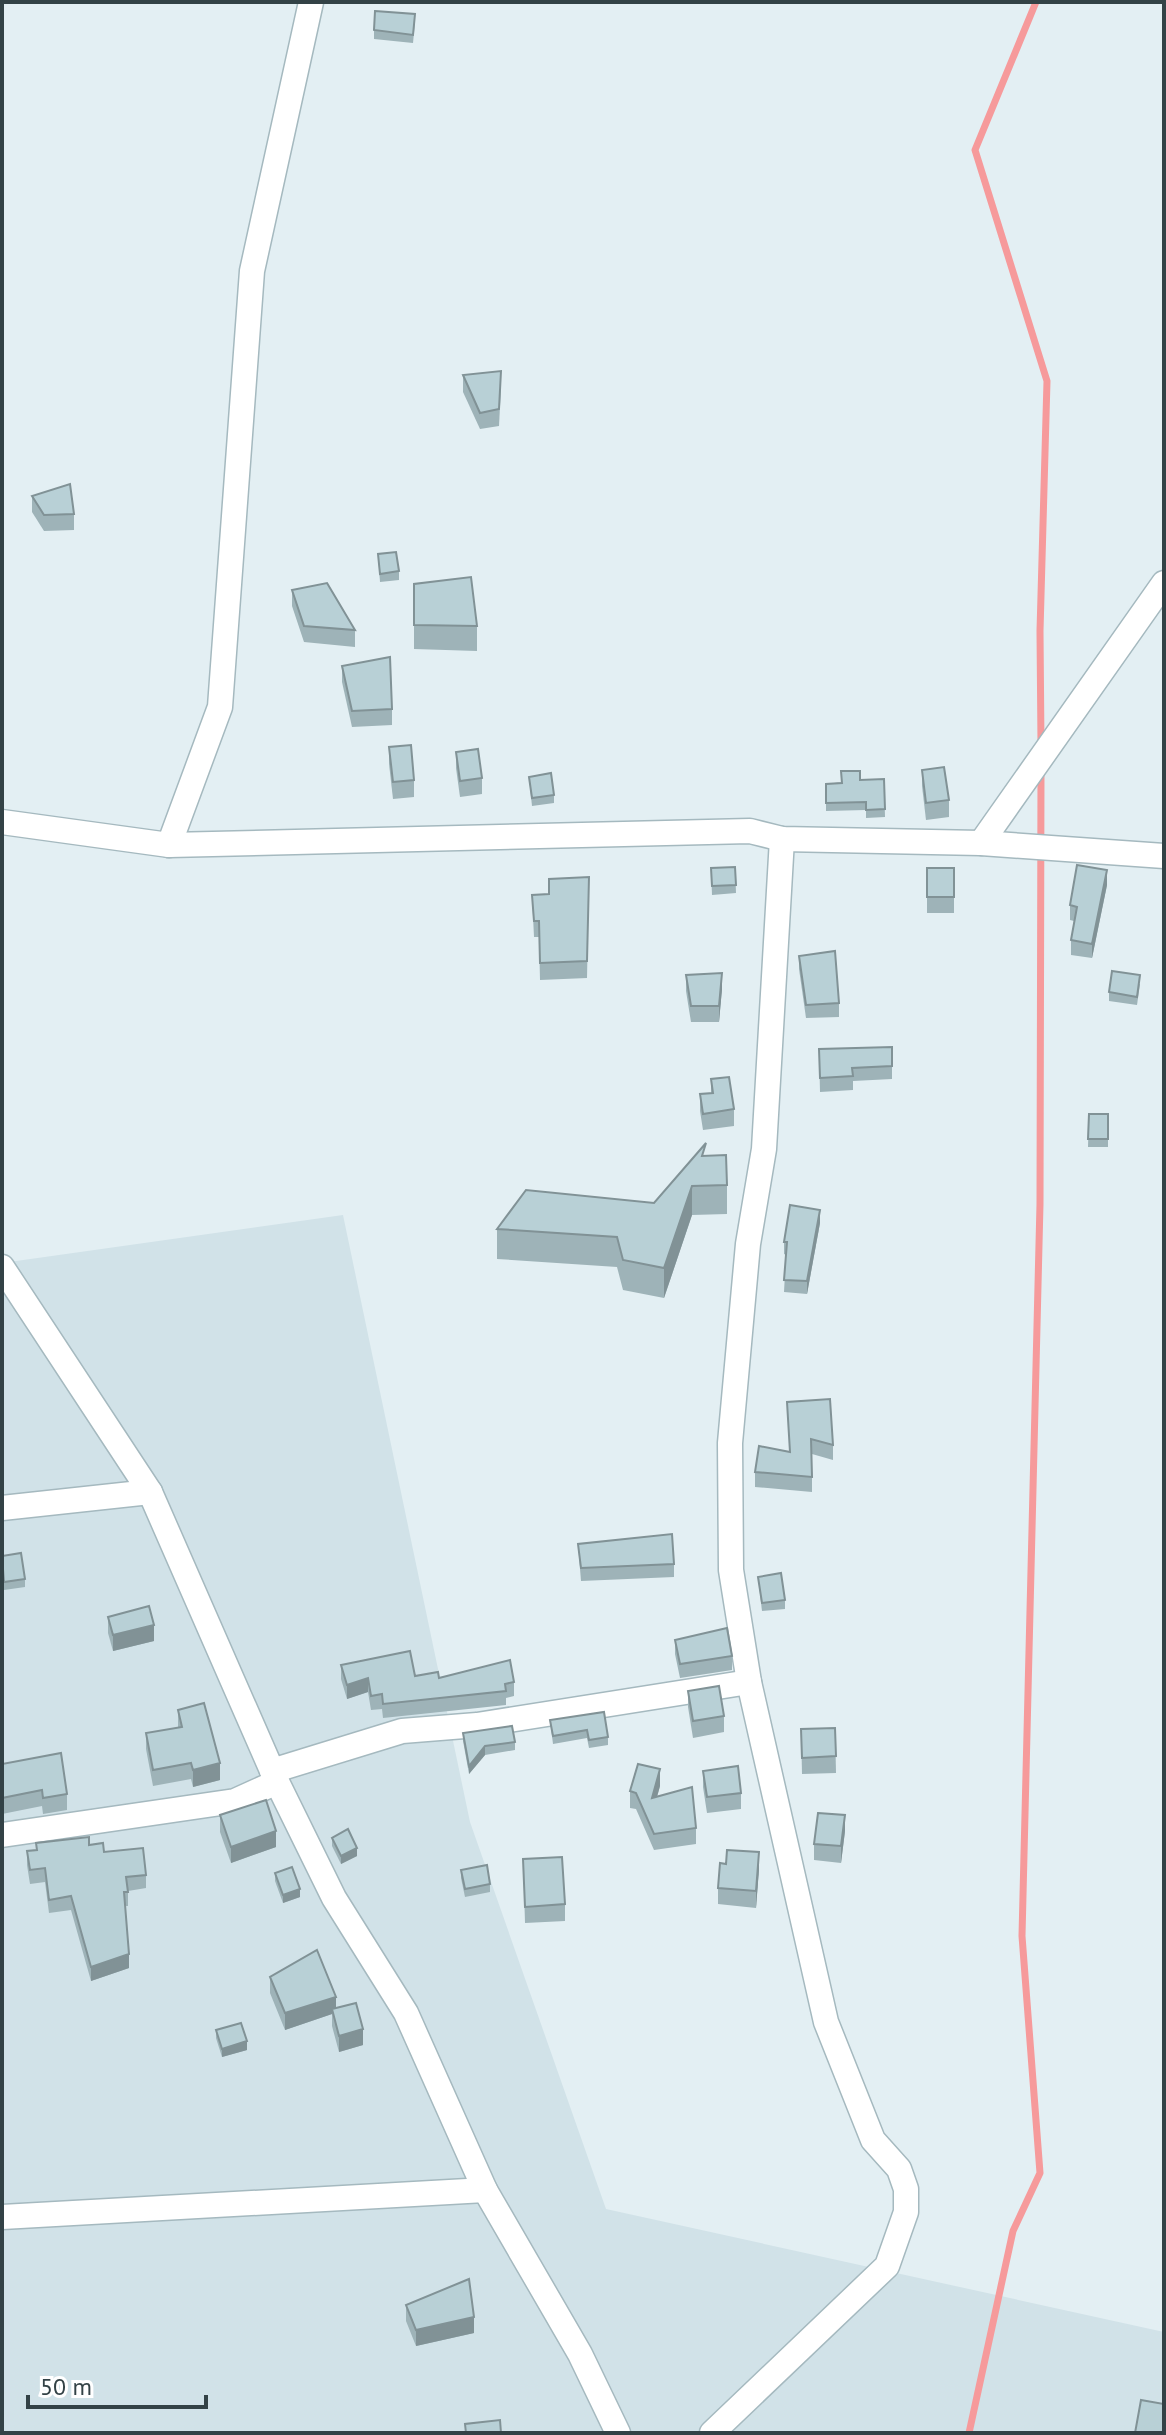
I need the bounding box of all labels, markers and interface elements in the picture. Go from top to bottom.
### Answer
scale bar [28,2359,206,2409]
text: 50 m [40,2371,92,2402]

